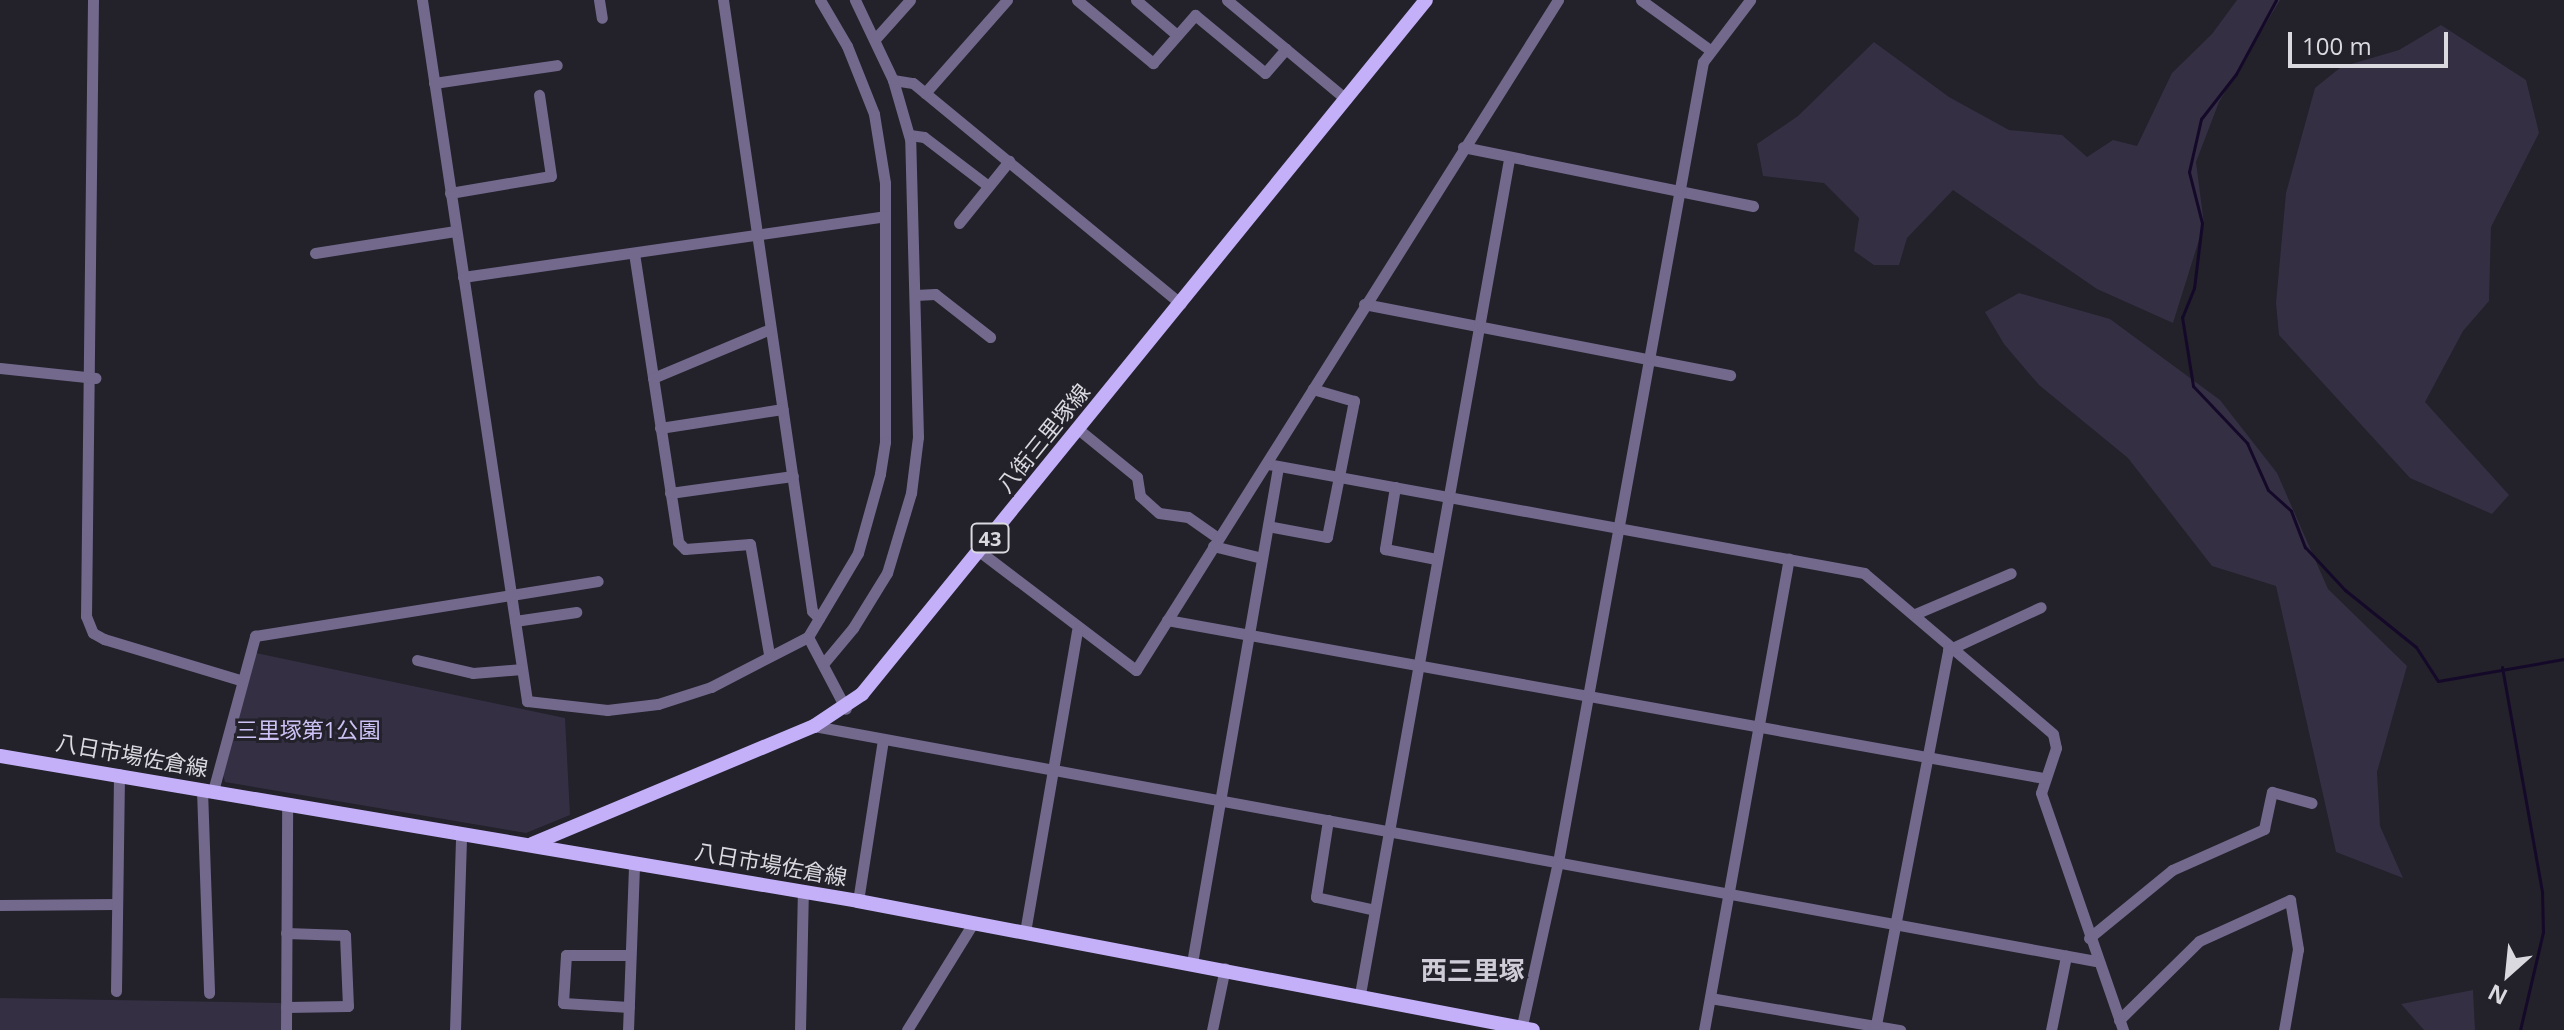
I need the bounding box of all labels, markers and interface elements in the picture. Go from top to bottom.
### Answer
scale bar [2292,16,2452,66]
text: 100 m [2302,29,2372,62]
street label: 八街三里塚線 [991,378,1095,498]
road number: 43 [970,522,1010,554]
park label: 三里塚第1公園 [236,717,380,743]
street label: 八日市場佐倉線 [54,729,210,781]
street label: 八日市場佐倉線 [693,838,849,890]
north arrow [2468,934,2548,1014]
district label: 西三里塚 [1421,955,1525,987]
text: N [2482,978,2512,1013]

